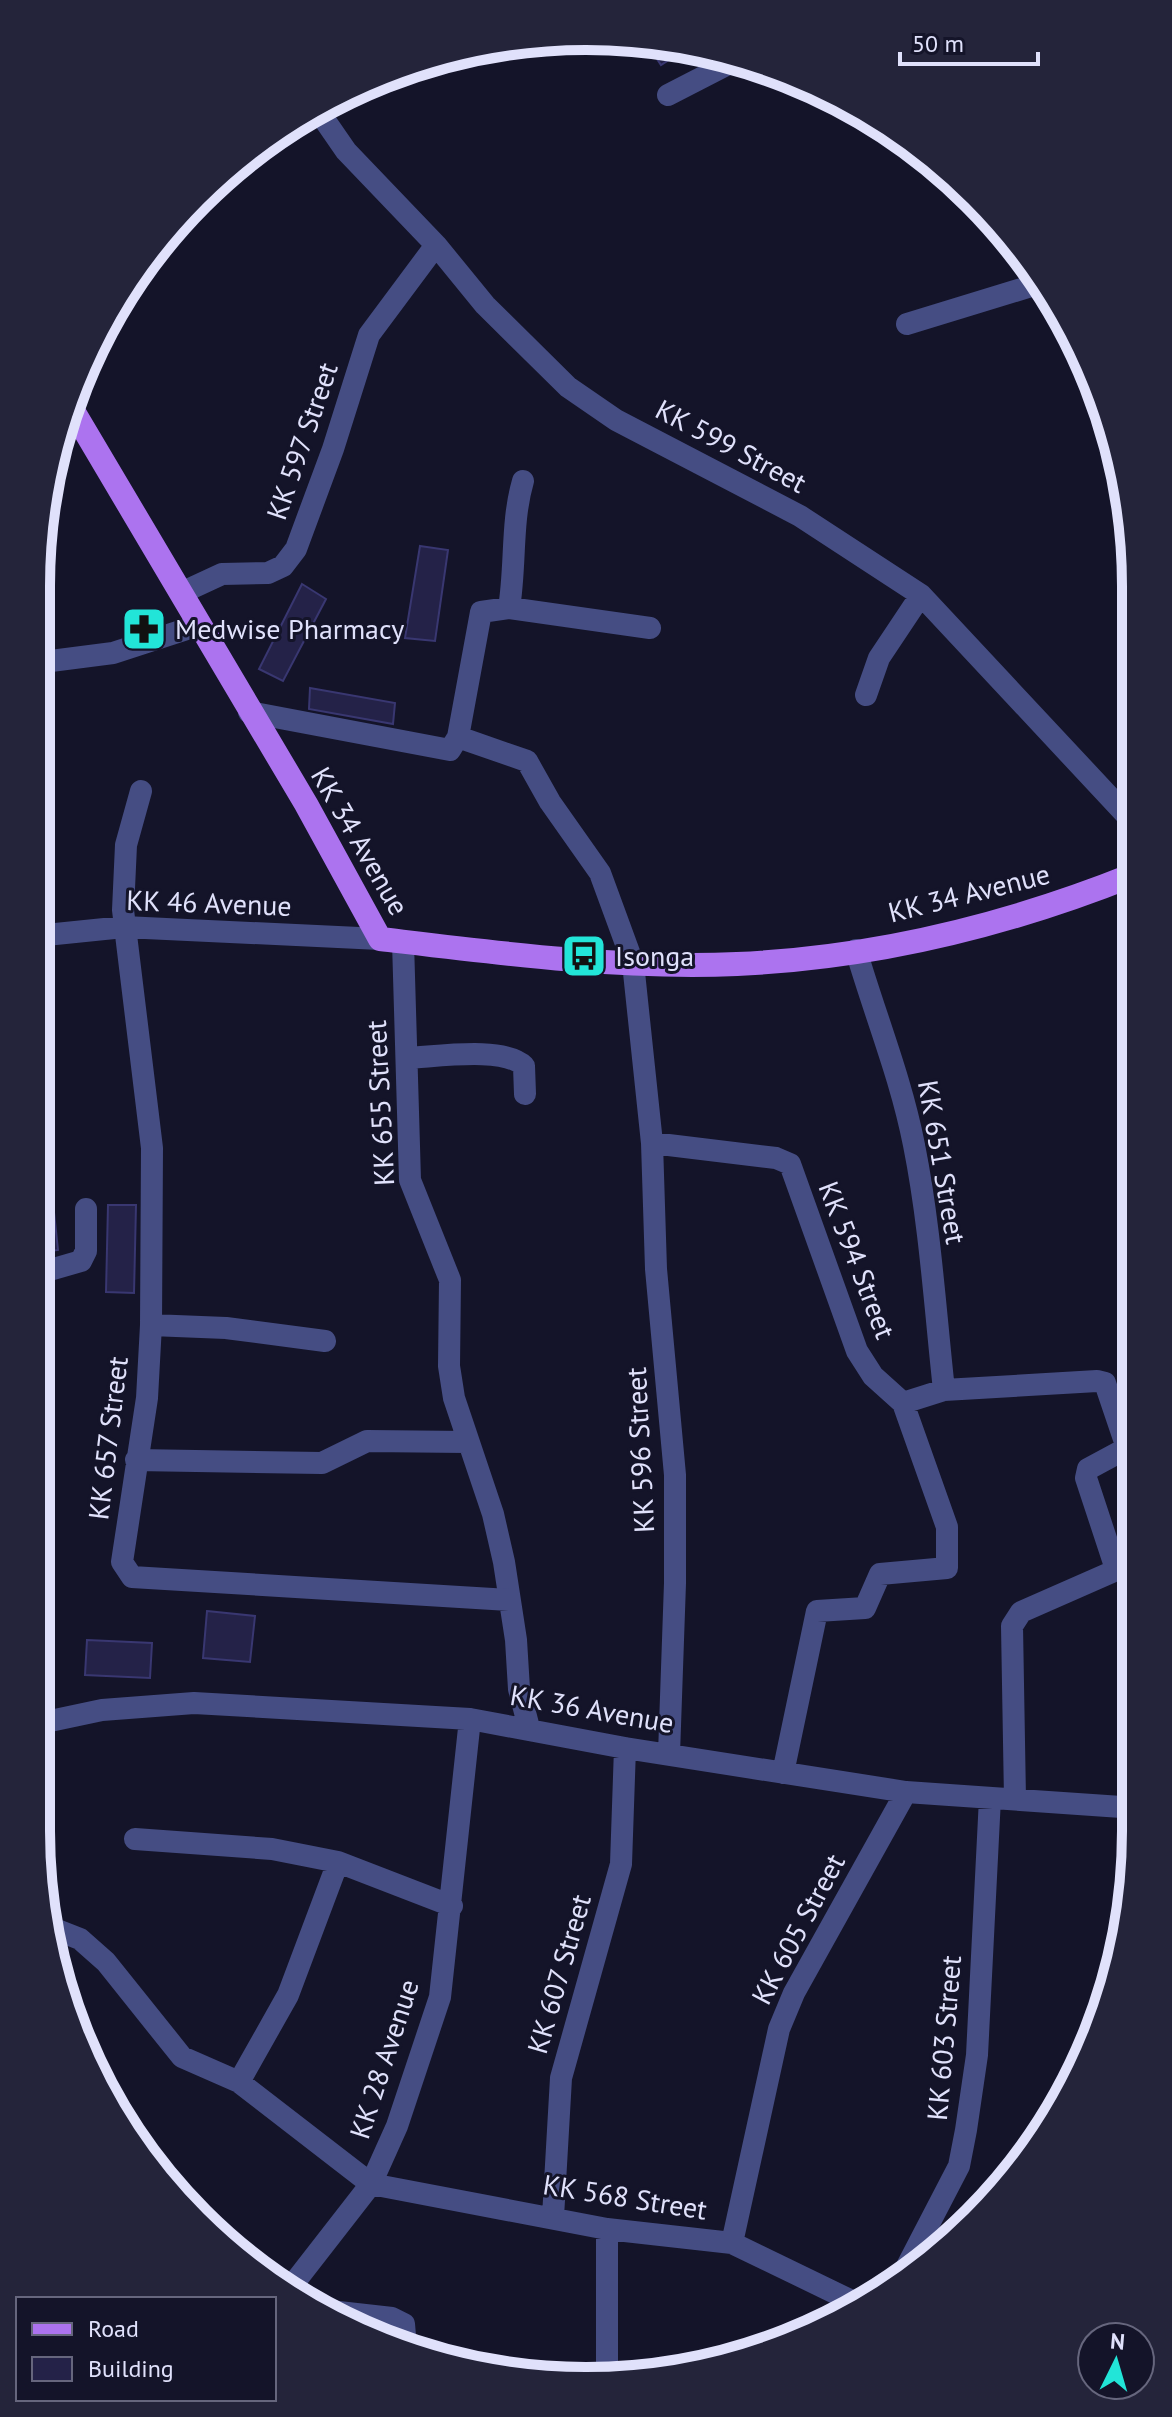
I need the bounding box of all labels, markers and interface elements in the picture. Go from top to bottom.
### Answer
scale bar [900,16,1038,66]
text: 50 m [912,28,964,59]
street label: KK 597 Street [257,357,346,524]
street label: KK 599 Street [649,390,813,501]
pharmacy icon: Medwise Pharmacy [120,605,168,653]
place label: Medwise Pharmacy [175,610,404,647]
street label: KK 34 Avenue [303,760,418,922]
street label: KK 34 Avenue [884,855,1054,930]
street label: KK 46 Avenue [126,881,292,924]
bus stop icon: Isonga [560,932,608,980]
place label: Isonga [615,937,694,974]
street label: KK 655 Street [357,1019,402,1187]
street label: KK 651 Street [910,1077,975,1247]
street label: KK 594 Street [811,1176,905,1344]
street label: KK 657 Street [79,1354,136,1522]
street label: KK 596 Street [617,1366,662,1534]
street label: KK 36 Avenue [507,1676,677,1741]
street label: KK 605 Street [742,1847,853,2011]
street label: KK 607 Street [518,1889,599,2058]
street label: KK 603 Street [918,1953,969,2122]
street label: KK 28 Avenue [340,1975,427,2143]
street label: KK 568 Street [540,2165,710,2228]
legend [16,2297,276,2401]
text: Road [88,2313,139,2344]
north arrow [1076,2321,1156,2401]
text: N [1109,2326,1126,2356]
text: Building [88,2353,174,2384]

